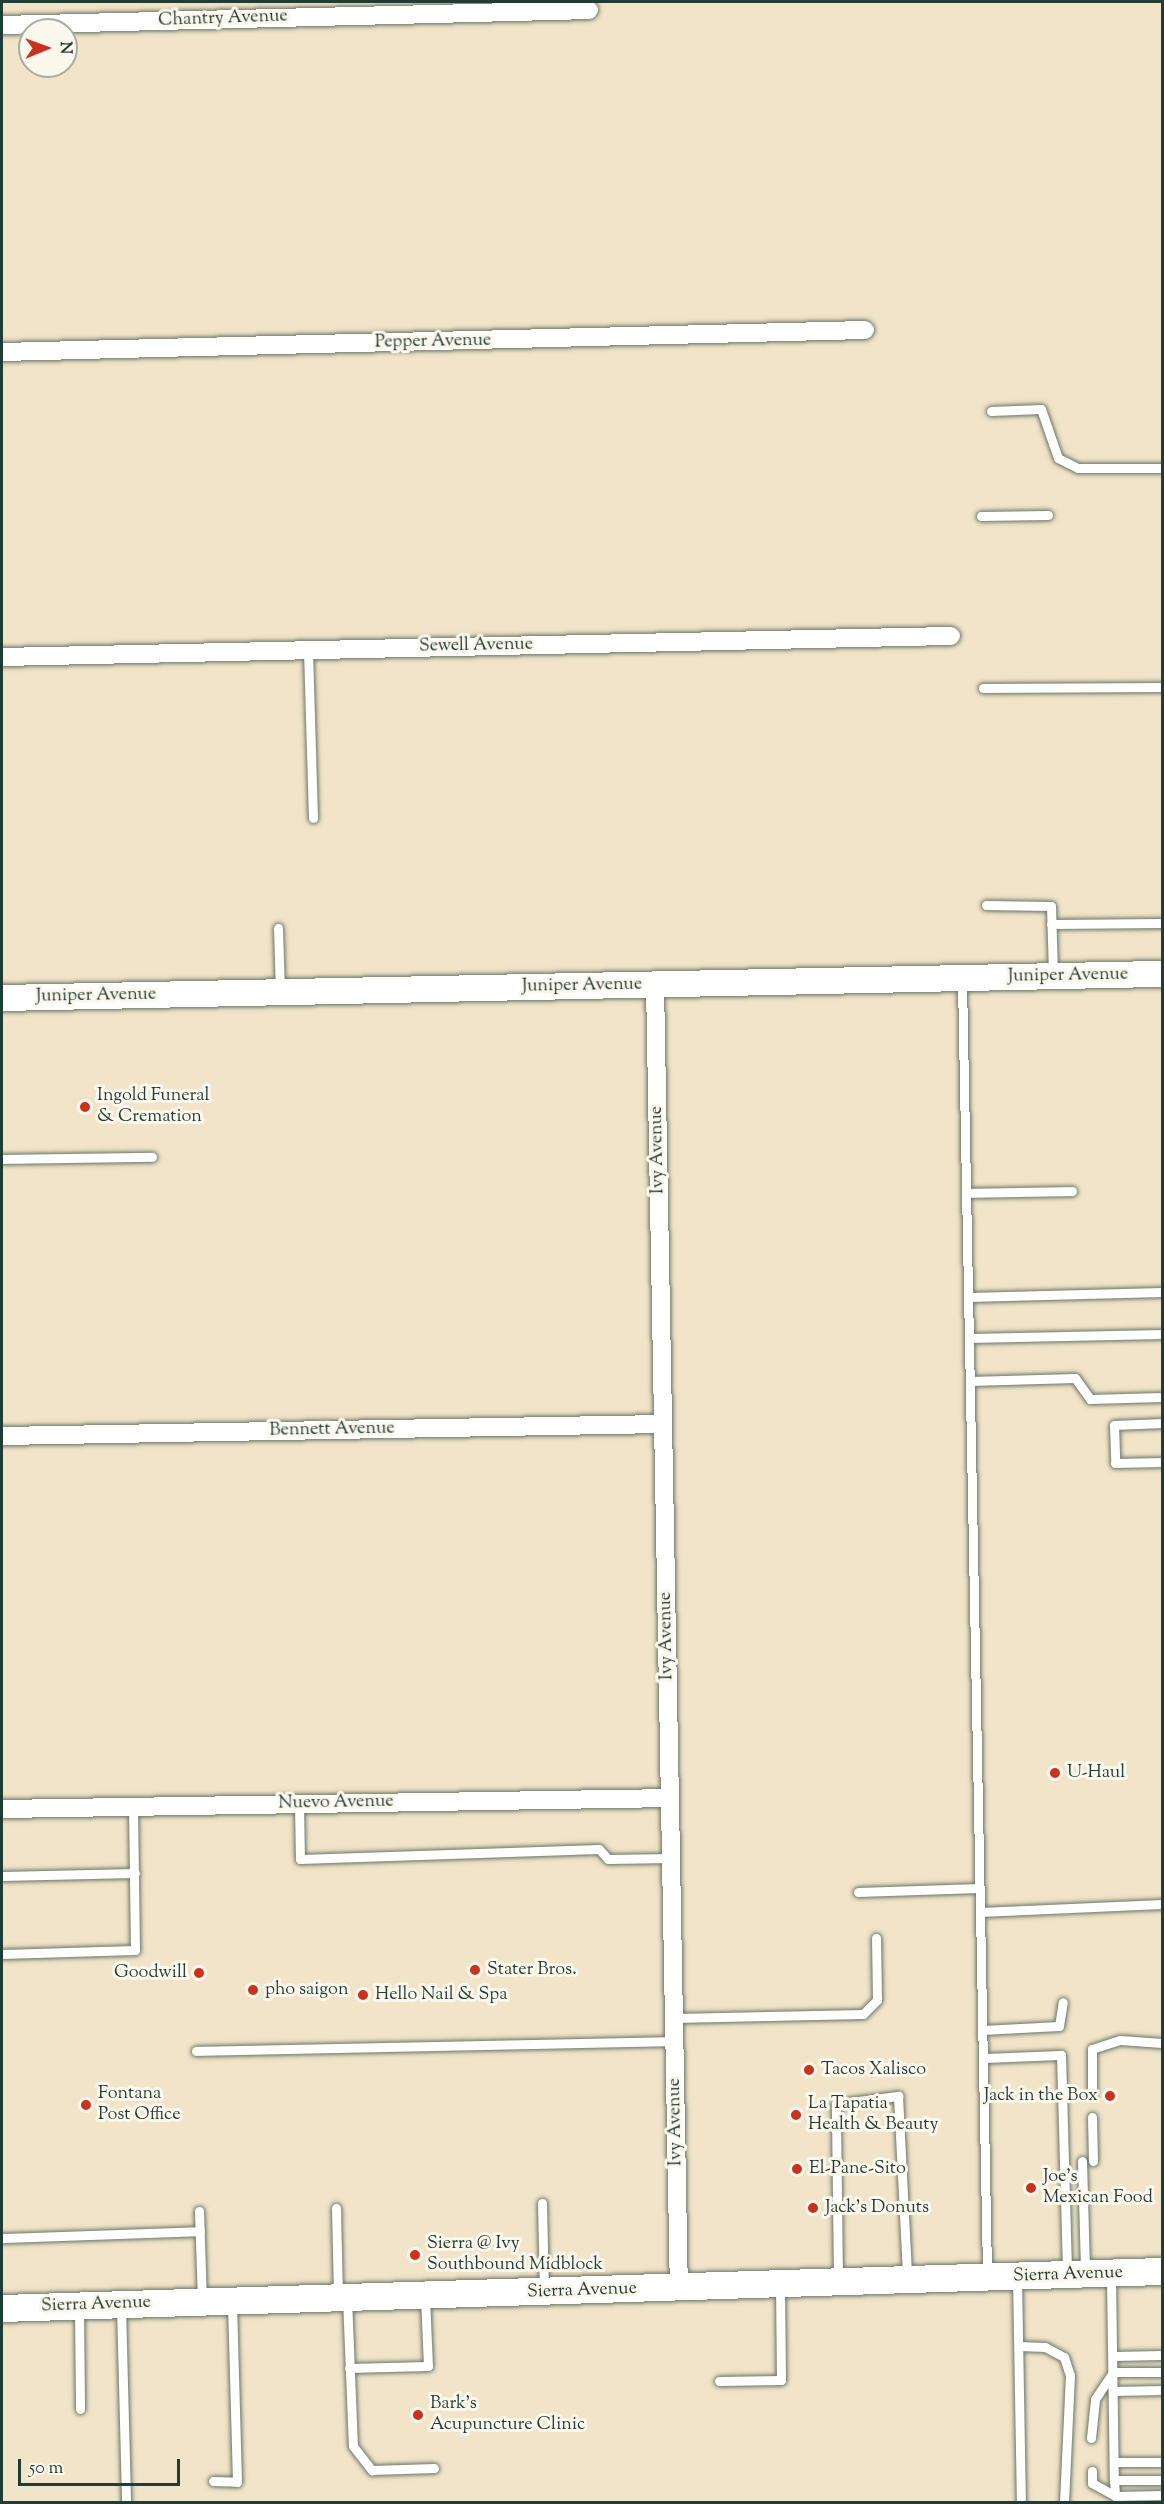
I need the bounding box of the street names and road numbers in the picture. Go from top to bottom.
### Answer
street label: Chantry Avenue [158,6,288,32]
street label: Pepper Avenue [375,330,491,354]
street label: Sewell Avenue [419,634,533,658]
street label: Juniper Avenue [1008,964,1128,988]
street label: Juniper Avenue [522,974,642,998]
street label: Juniper Avenue [36,984,156,1008]
street label: Ivy Avenue [646,1106,670,1194]
street label: Bennett Avenue [269,1418,395,1442]
street label: Ivy Avenue [655,1592,679,1680]
street label: Nuevo Avenue [278,1791,394,1815]
street label: Ivy Avenue [664,2078,688,2166]
street label: Sierra Avenue [1013,2262,1123,2288]
street label: Sierra Avenue [527,2278,637,2304]
street label: Sierra Avenue [41,2292,151,2318]

